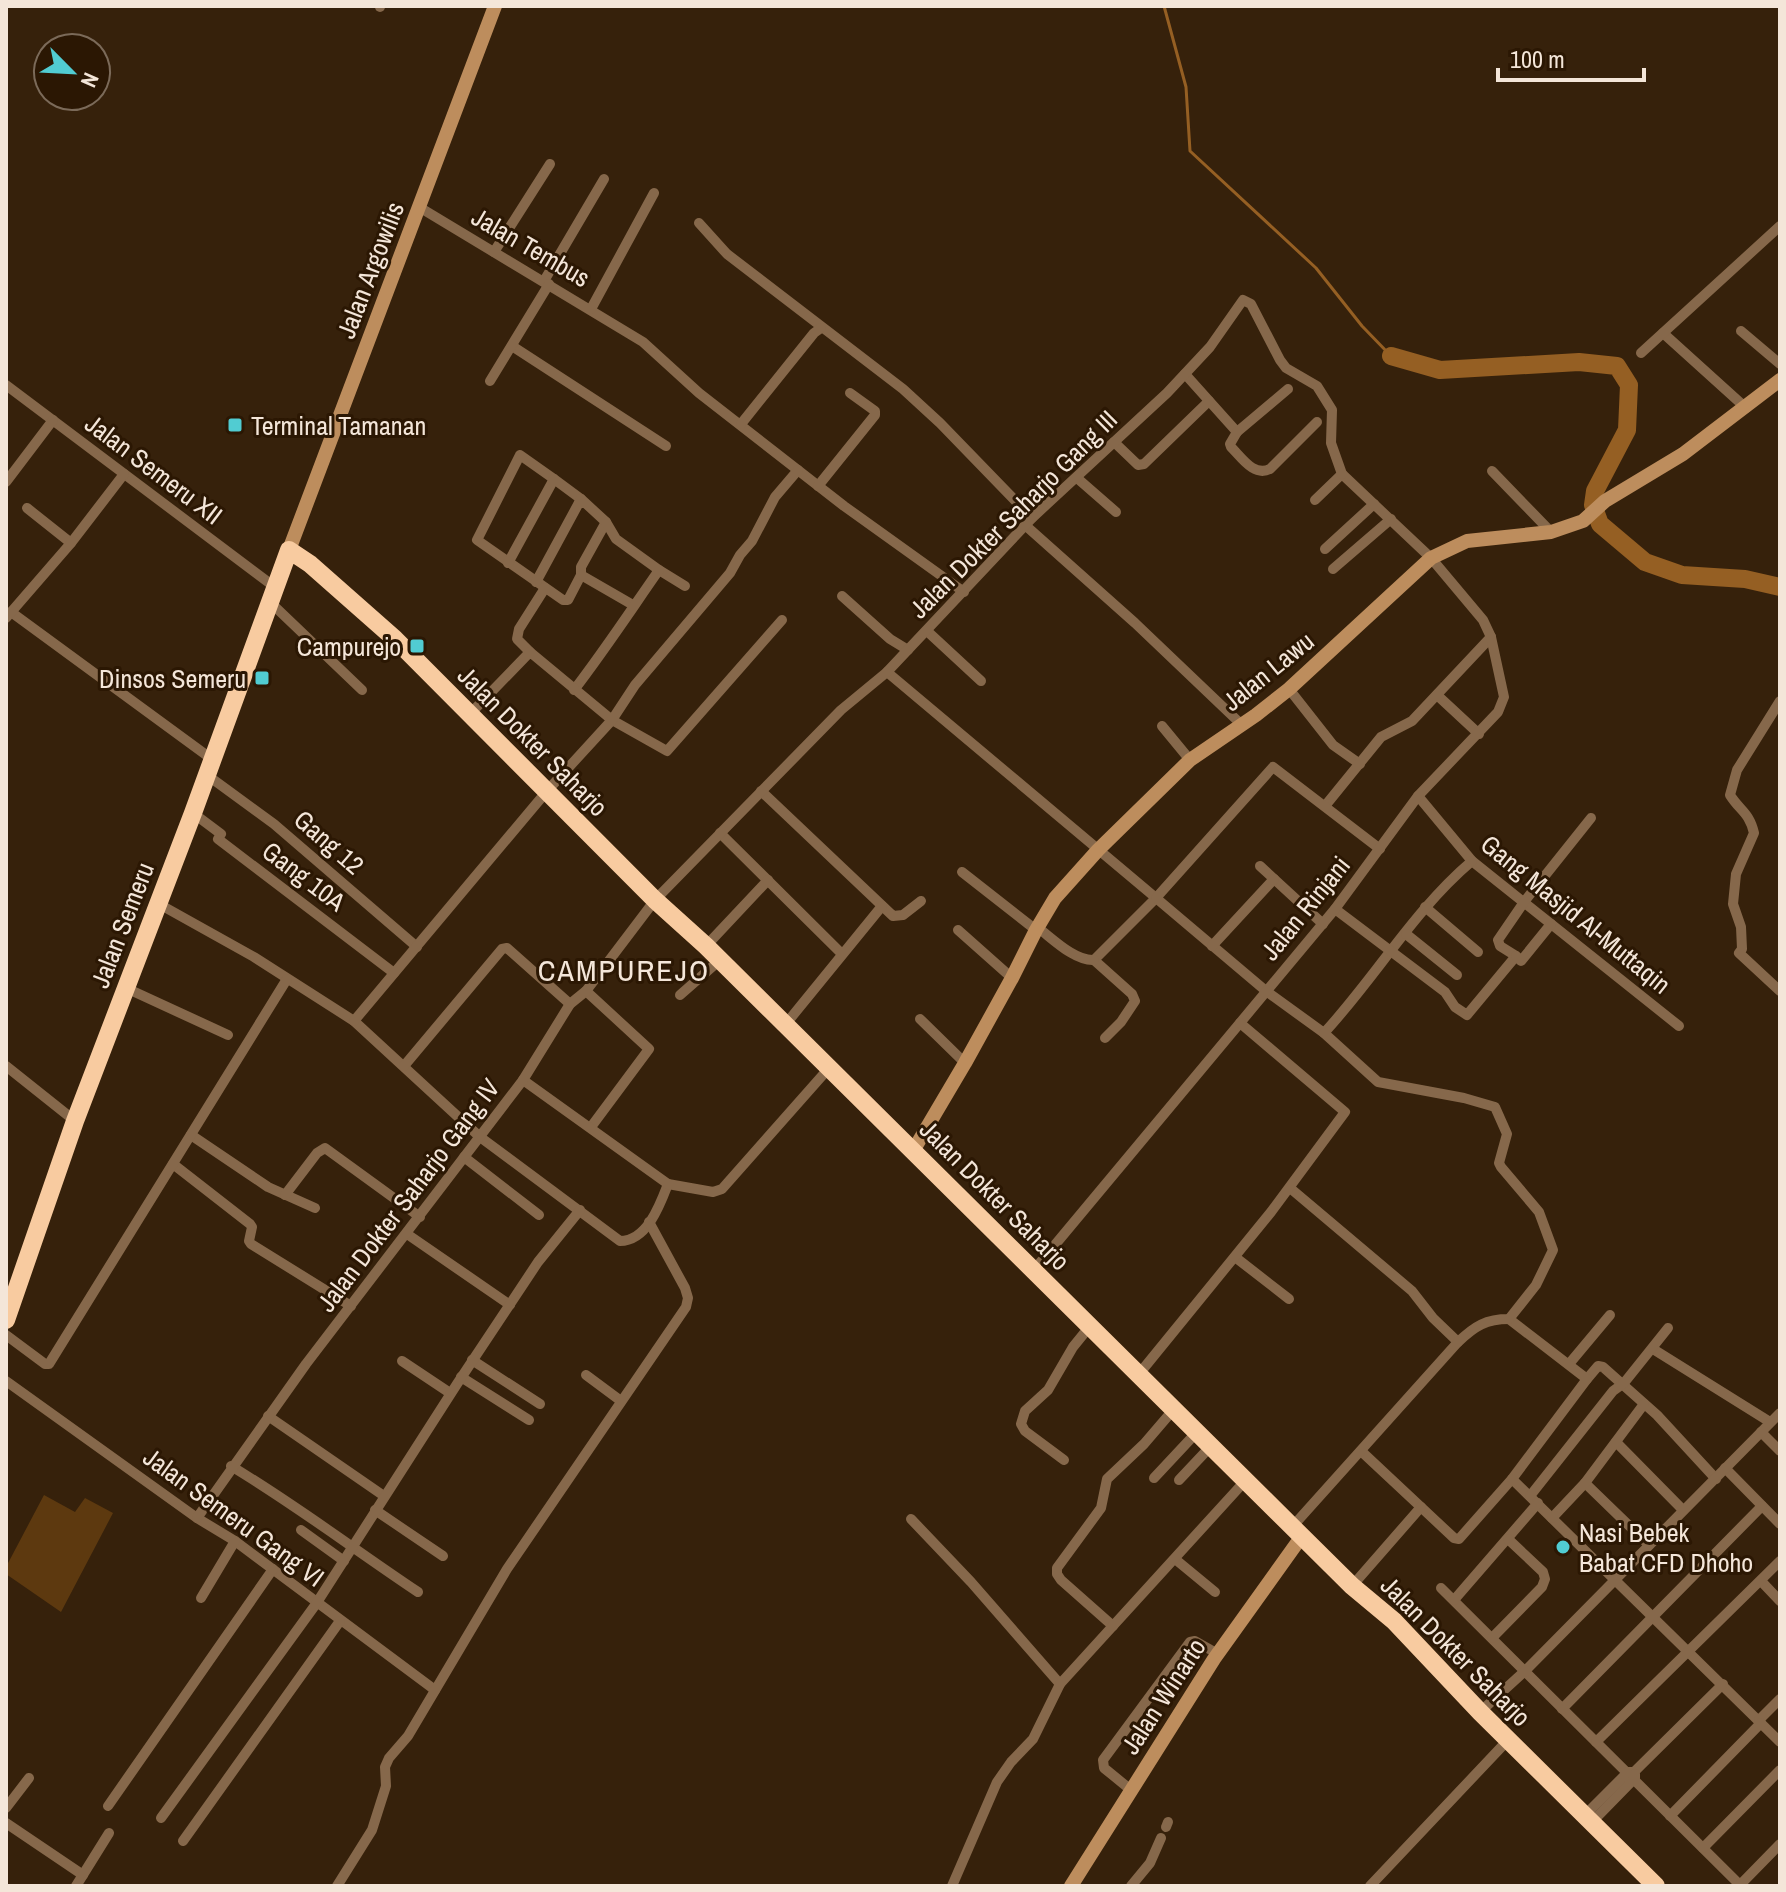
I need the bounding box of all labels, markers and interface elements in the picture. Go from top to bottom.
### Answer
north arrow [32,32,112,112]
scale bar [1498,32,1644,82]
text: 100 m [1510,43,1565,75]
text: N [74,68,107,92]
street label: Jalan Argowilis [328,197,412,343]
street label: Jalan Tembus [465,199,597,295]
street label: Jalan Dokter Saharjo Gang III [901,402,1125,626]
street label: Jalan Semeru XII [78,406,230,532]
place label: Terminal Tamanan [251,408,426,443]
marker: Terminal Tamanan [226,416,244,434]
street label: Jalan Lawu [1215,623,1321,719]
place label: Campurejo [297,629,401,664]
marker: Campurejo [408,637,426,655]
street label: Jalan Dokter Saharjo [450,658,616,824]
place label: Dinsos Semeru [99,661,246,696]
marker: Dinsos Semeru [253,669,271,687]
street label: Gang 12 [287,802,371,882]
street label: Gang Masjid Al-Muttaqin [1474,827,1678,1001]
street label: Gang 10A [255,833,353,919]
street label: Jalan Rinjani [1252,849,1358,967]
street label: Jalan Semeru [82,857,162,993]
district label: CAMPUREJO [538,950,710,990]
street label: Jalan Dokter Saharjo Gang IV [309,1071,508,1319]
street label: Jalan Dokter Saharjo [912,1112,1078,1278]
street label: Jalan Semeru Gang VI [136,1439,332,1595]
place label: Nasi Bebek Babat CFD Dhoho [1579,1515,1753,1580]
marker: Nasi Bebek Babat CFD Dhoho [1554,1538,1572,1556]
street label: Jalan Dokter Saharjo [1373,1568,1539,1734]
street label: Jalan Winarto [1113,1631,1213,1761]

